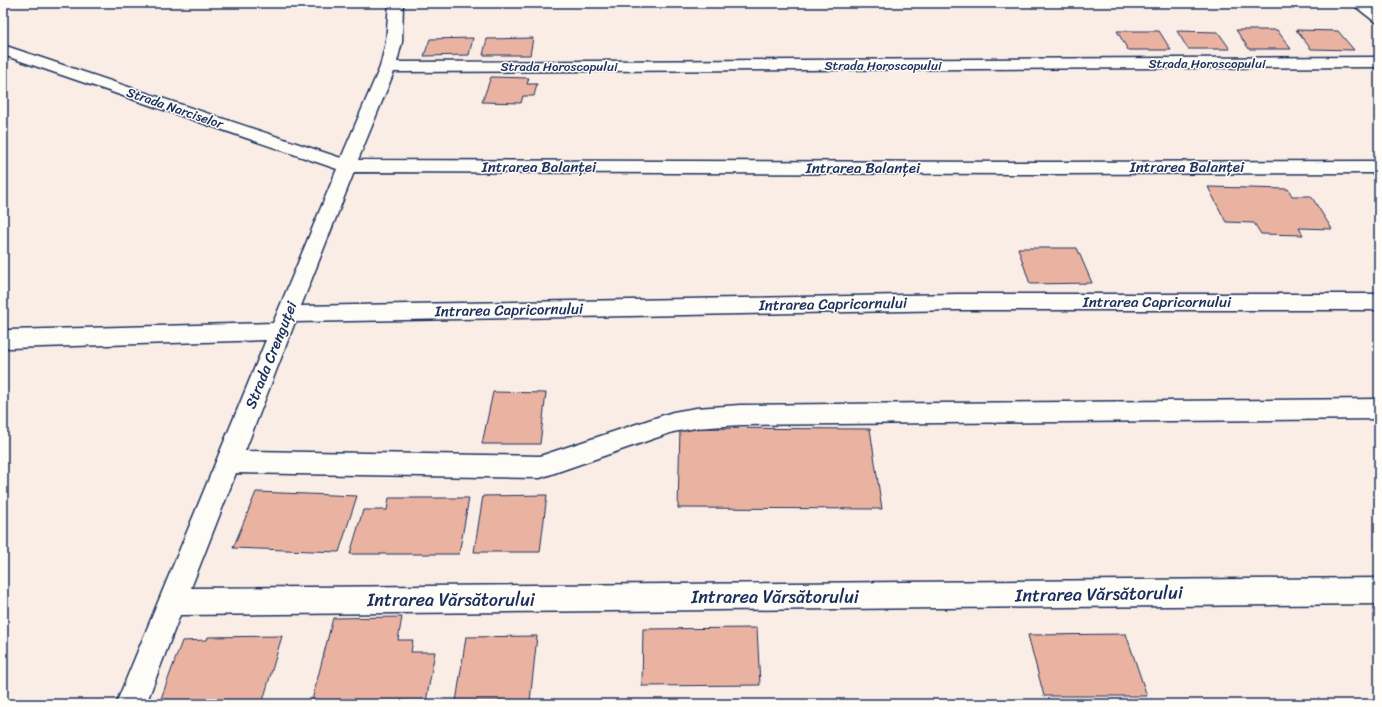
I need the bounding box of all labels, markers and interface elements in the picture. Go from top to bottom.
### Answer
street label: Strada Horoscopului [1148,52,1266,75]
street label: Strada Horoscopului [824,54,942,77]
street label: Strada Horoscopului [500,55,618,78]
street label: Strada Narciselor [124,81,227,136]
street label: Intrarea Balanței [481,154,597,180]
street label: Intrarea Balanței [1129,154,1245,180]
street label: Intrarea Balanței [805,155,921,181]
street label: Intrarea Capricornului [1082,289,1232,315]
street label: Intrarea Capricornului [758,290,908,318]
street label: Intrarea Capricornului [434,296,584,324]
street label: Strada Crenguței [238,297,305,413]
street label: Intrarea Vărsătorului [1014,577,1184,611]
street label: Intrarea Vărsătorului [690,581,860,613]
street label: Intrarea Vărsătorului [366,584,536,616]

